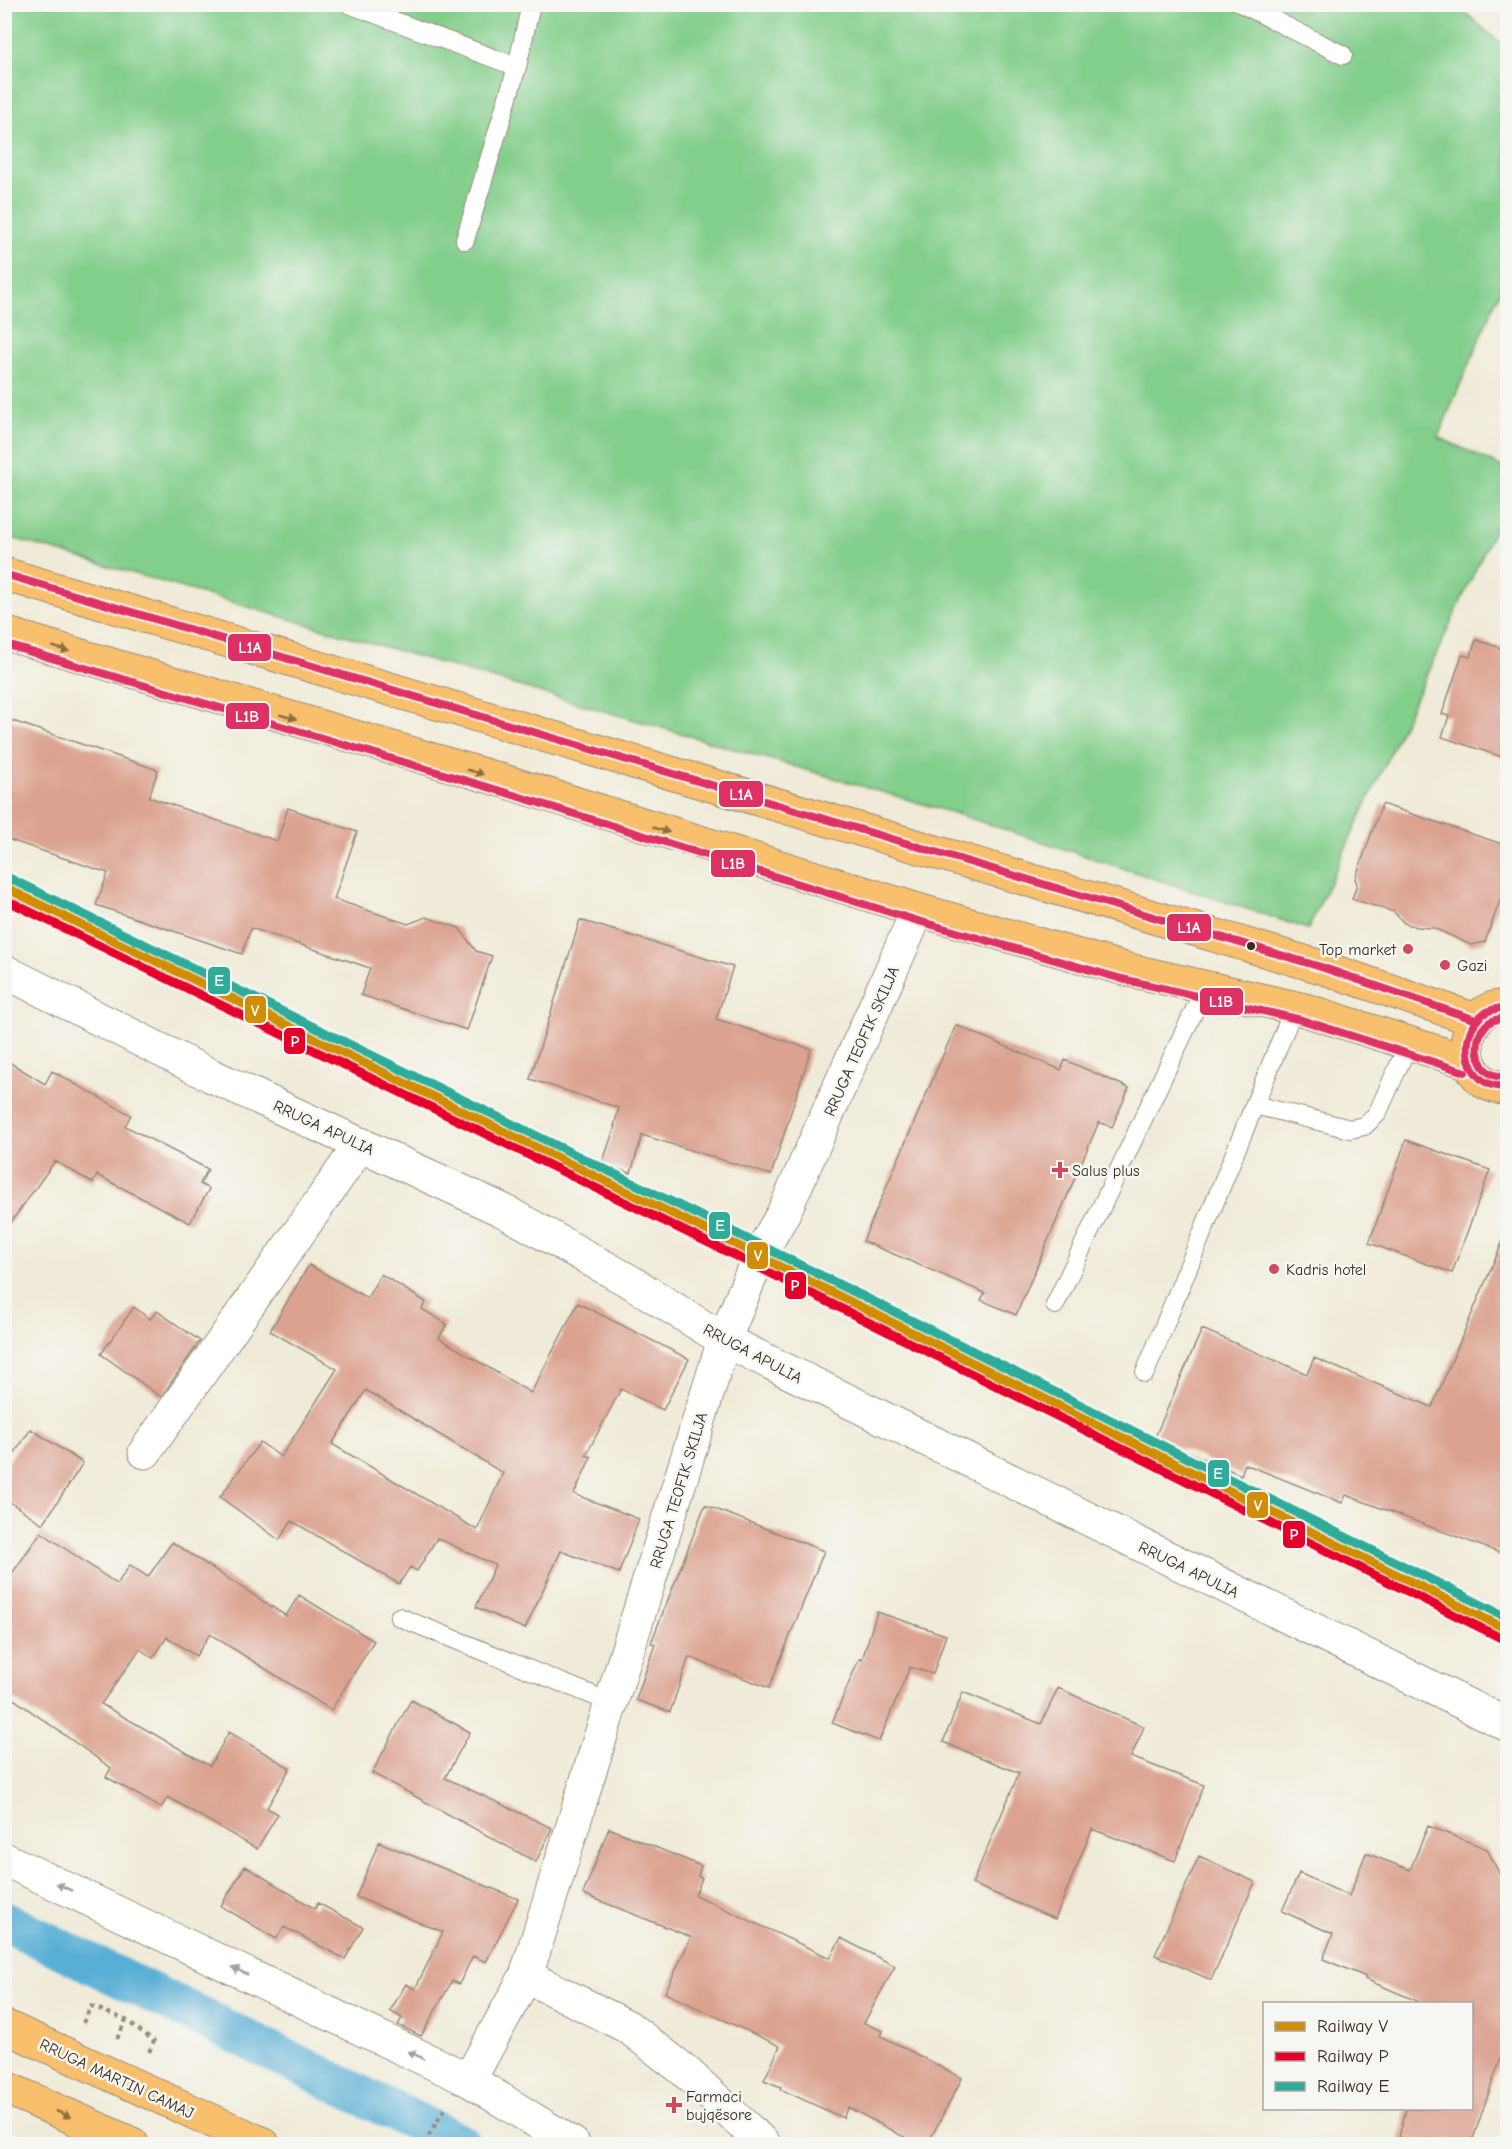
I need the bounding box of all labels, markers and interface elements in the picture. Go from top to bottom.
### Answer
line badge: L1A [227,633,272,662]
text: L1A [238,639,262,657]
one-way arrow [52,645,70,654]
line badge: L1B [225,702,270,730]
text: L1B [235,708,259,726]
one-way arrow [279,713,297,722]
one-way arrow [466,768,484,777]
line badge: L1A [718,780,764,808]
text: L1A [729,786,753,804]
one-way arrow [652,826,670,835]
line badge: L1B [710,849,756,878]
text: L1B [721,855,745,873]
line badge: L1A [1166,913,1212,942]
text: L1A [1177,919,1201,937]
unlabelled marker [1245,940,1257,952]
place label: Top market [1319,941,1396,959]
marker: Top market [1401,942,1415,956]
place label: Gazi [1457,957,1487,975]
marker: Gazi [1438,958,1452,972]
street label: RRUGA TEOFIK SKILJA [821,964,903,1119]
line badge: E [207,966,231,995]
text: E [214,972,224,990]
line badge: L1B [1199,987,1244,1016]
text: L1B [1209,993,1233,1011]
line badge: V [244,995,267,1024]
text: V [251,1002,260,1020]
line badge: P [283,1027,306,1055]
text: P [291,1033,300,1051]
street label: RRUGA APULIA [270,1097,377,1159]
place label: Salus plus [1072,1162,1140,1180]
marker: Salus plus [1053,1163,1067,1177]
line badge: E [708,1211,731,1240]
text: E [715,1217,725,1235]
line badge: V [746,1241,769,1270]
text: V [754,1247,763,1265]
place label: Kadris hotel [1286,1261,1366,1279]
marker: Kadris hotel [1267,1262,1281,1276]
line badge: P [784,1271,807,1300]
text: P [791,1277,800,1295]
street label: RRUGA APULIA [700,1320,805,1387]
street label: RRUGA TEOFIK SKILJA [647,1410,711,1571]
line badge: E [1207,1459,1230,1488]
text: E [1213,1465,1223,1483]
line badge: V [1246,1491,1269,1519]
text: V [1254,1497,1263,1515]
line badge: P [1282,1520,1306,1549]
text: P [1290,1526,1299,1544]
street label: RRUGA APULIA [1136,1538,1242,1602]
one-way arrow [55,1882,72,1891]
one-way arrow [231,1966,248,1975]
legend [1263,2002,1473,2110]
text: Railway V [1317,2016,1389,2037]
street label: RRUGA MARTIN CAMAJ [37,2035,197,2123]
text: Railway P [1317,2046,1389,2067]
one-way arrow [407,2050,424,2059]
text: Railway E [1317,2076,1390,2097]
place label: Farmaci bujqësore [686,2088,752,2124]
marker: Farmaci bujqësore [667,2098,681,2112]
one-way arrow [55,2109,72,2118]

